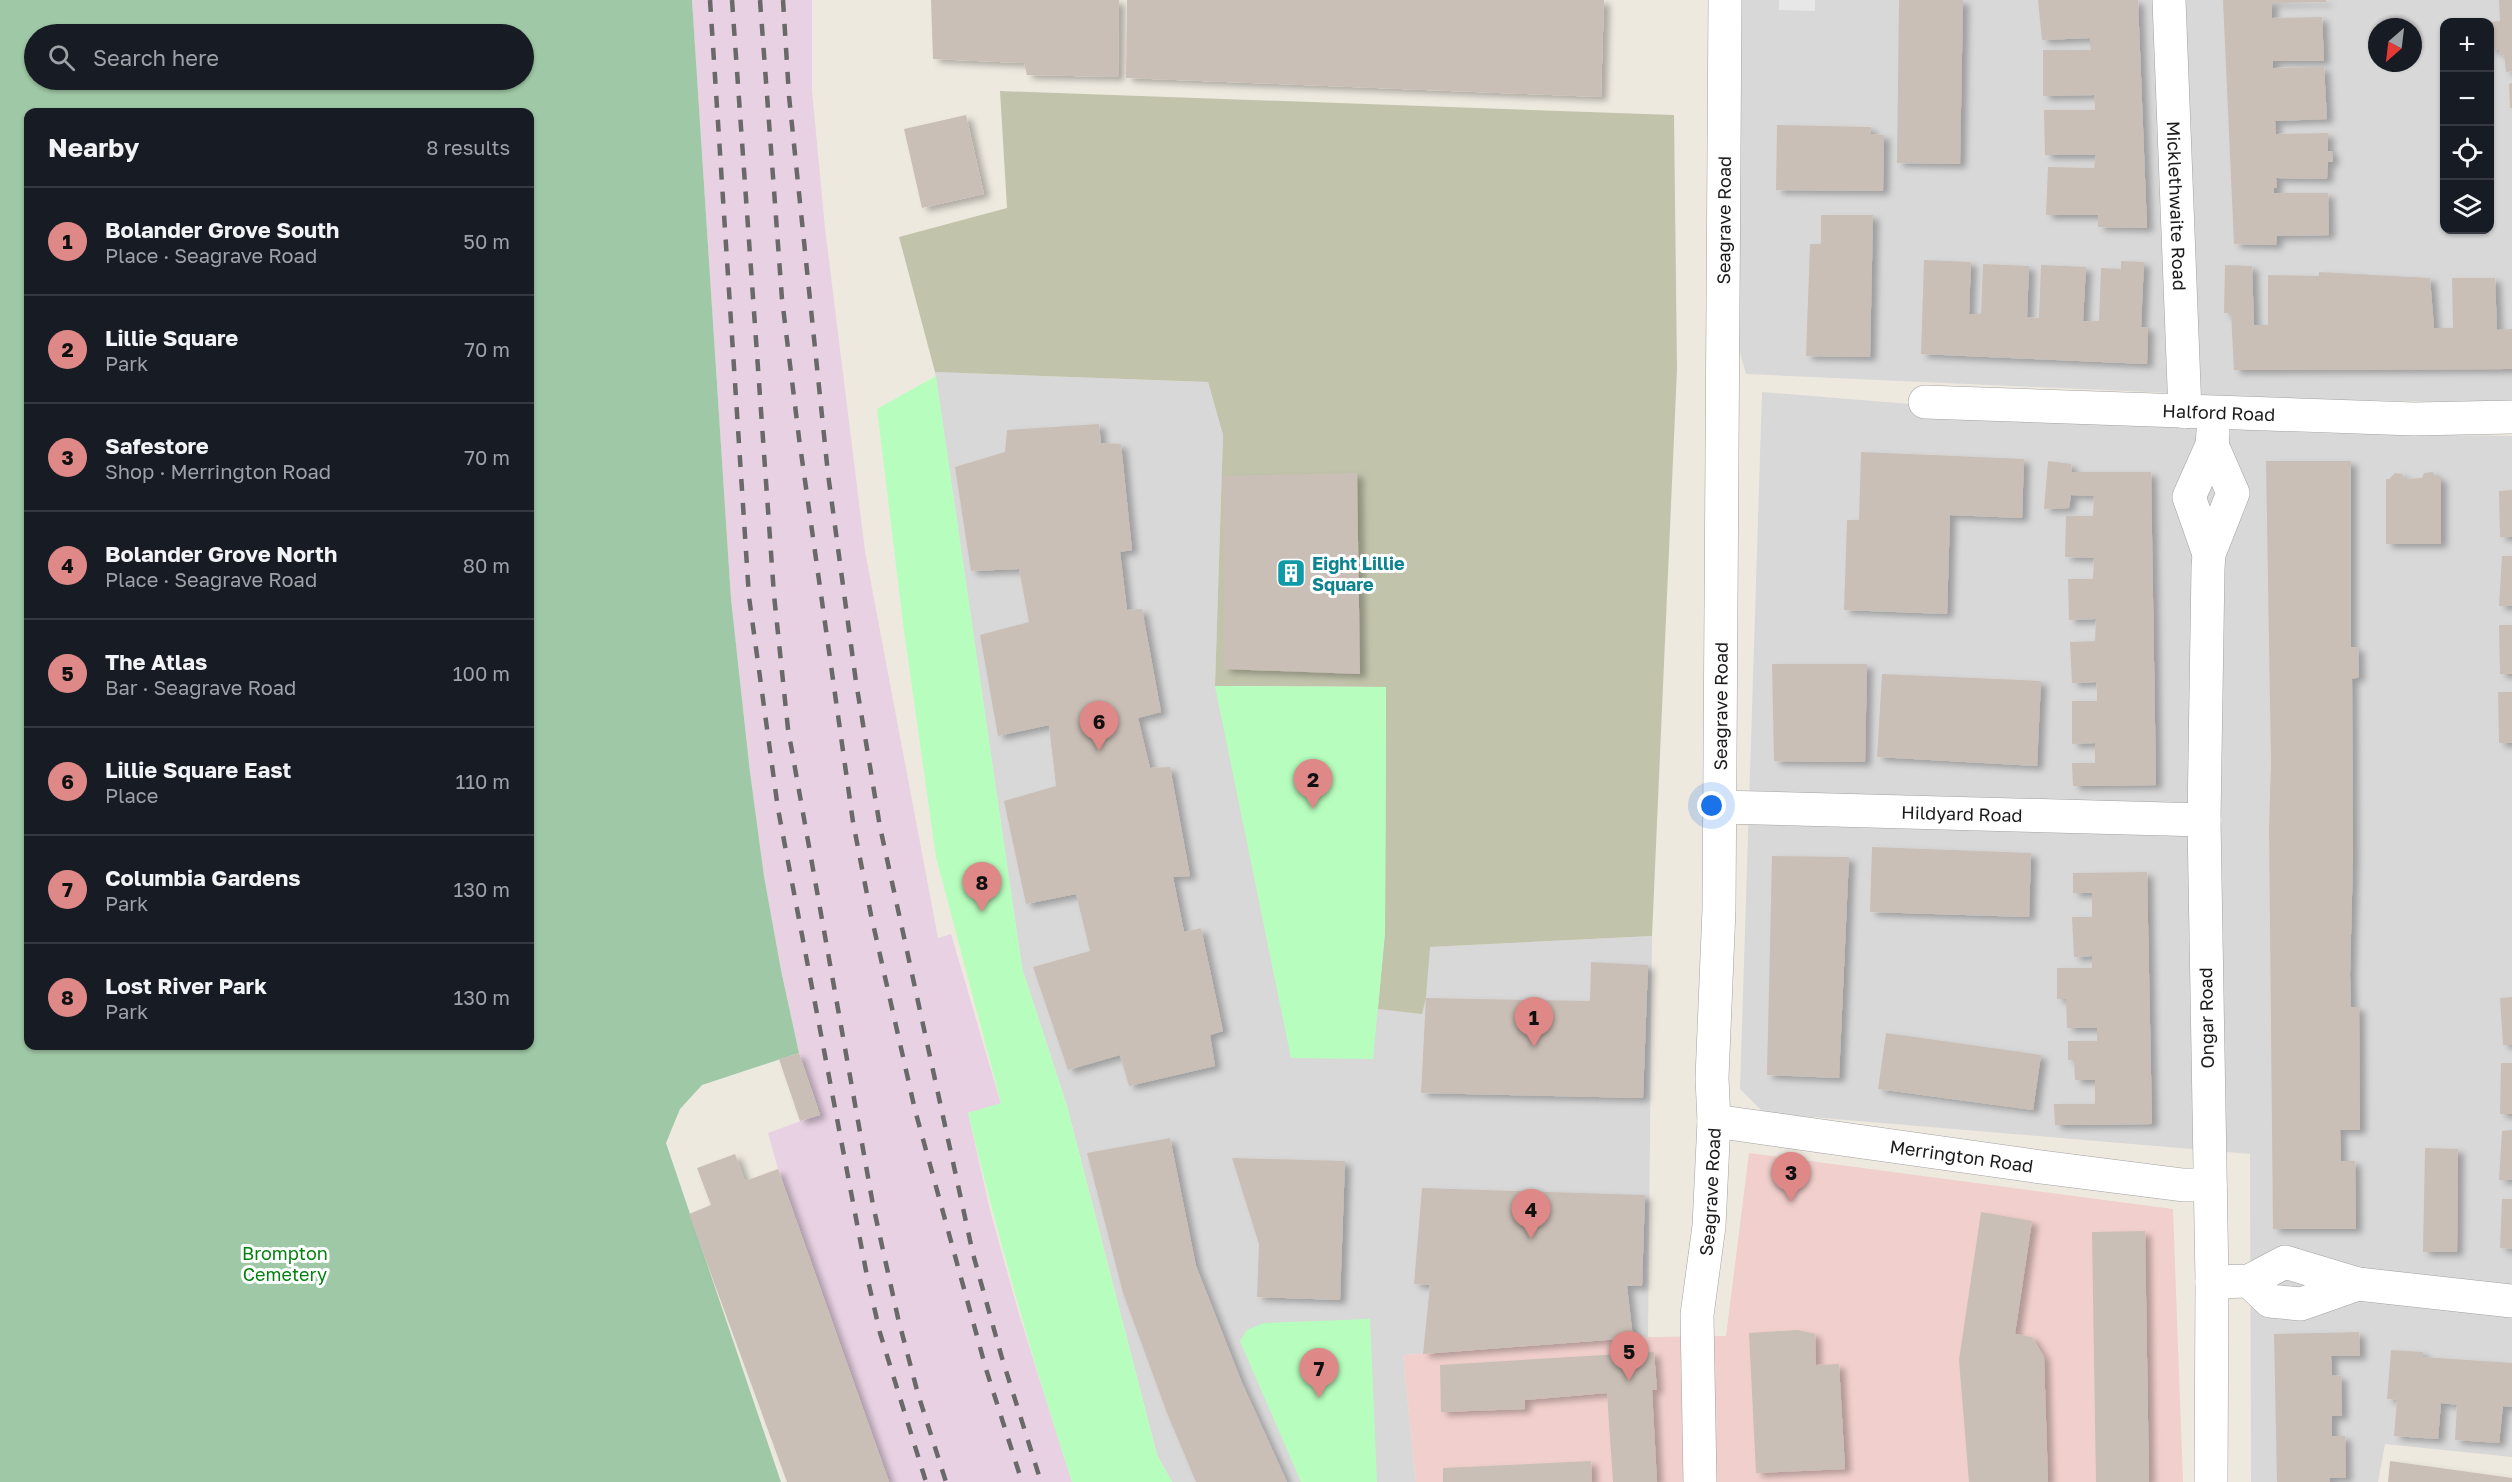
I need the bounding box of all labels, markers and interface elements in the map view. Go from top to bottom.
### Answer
north arrow [2368,18,2422,72]
map controls [2440,18,2494,234]
button: + [2440,18,2494,72]
search box [24,24,534,90]
icon: search [45,41,78,74]
text: Search here [93,44,219,71]
button: − [2440,72,2494,126]
street label: Micklethwaite Road [2163,121,2191,291]
button: locate [2440,126,2494,180]
text: Nearby [48,132,139,163]
text: 8 results [426,135,510,159]
street label: Seagrave Road [1712,156,1735,285]
button: layers [2440,180,2494,234]
text: Bolander Grove South [105,216,339,243]
text: 1 [62,229,73,253]
text: 50 m [463,229,510,253]
text: Place · Seagrave Road [105,243,317,267]
text: Lillie Square [105,324,238,351]
text: 2 [61,337,74,361]
text: 70 m [464,337,510,361]
text: Park [105,351,148,375]
street label: Halford Road [2162,399,2276,425]
text: Safestore [105,432,209,459]
text: 3 [61,445,74,469]
text: 70 m [464,445,510,469]
text: Shop · Merrington Road [105,459,331,483]
text: Bolander Grove North [105,540,337,567]
place label: Eight Lillie Square [1312,552,1405,595]
text: 4 [61,553,74,577]
text: 80 m [463,553,510,577]
building icon: Eight Lillie Square [1275,557,1307,589]
text: Place · Seagrave Road [105,567,317,591]
street label: Seagrave Road [1709,642,1732,771]
text: The Atlas [105,648,207,675]
text: 5 [61,661,74,685]
text: 100 m [453,661,510,685]
text: Bar · Seagrave Road [105,675,296,699]
pin: 6 [1080,702,1118,751]
text: Lillie Square East [105,756,291,783]
pin: 2 [1294,760,1332,809]
text: 6 [61,769,74,793]
text: 110 m [456,769,510,793]
text: Place [105,783,158,807]
your location [1697,791,1726,820]
street label: Hildyard Road [1901,801,2023,826]
pin: 8 [962,862,1002,912]
text: Columbia Gardens [105,864,301,891]
text: 7 [62,877,73,901]
text: 130 m [454,877,510,901]
text: Park [105,891,148,915]
street label: Ongar Road [2194,967,2218,1069]
text: Lost River Park [105,972,267,999]
text: 8 [61,985,74,1009]
text: 130 m [454,985,510,1009]
pin: 1 [1514,998,1553,1047]
text: Park [105,999,148,1023]
street label: Seagrave Road [1694,1127,1725,1257]
street label: Merrington Road [1888,1135,2035,1177]
pin: 3 [1772,1152,1810,1202]
pin: 4 [1512,1190,1550,1239]
park label: Brompton Cemetery [242,1242,328,1285]
pin: 5 [1610,1332,1648,1381]
pin: 7 [1300,1348,1338,1398]

